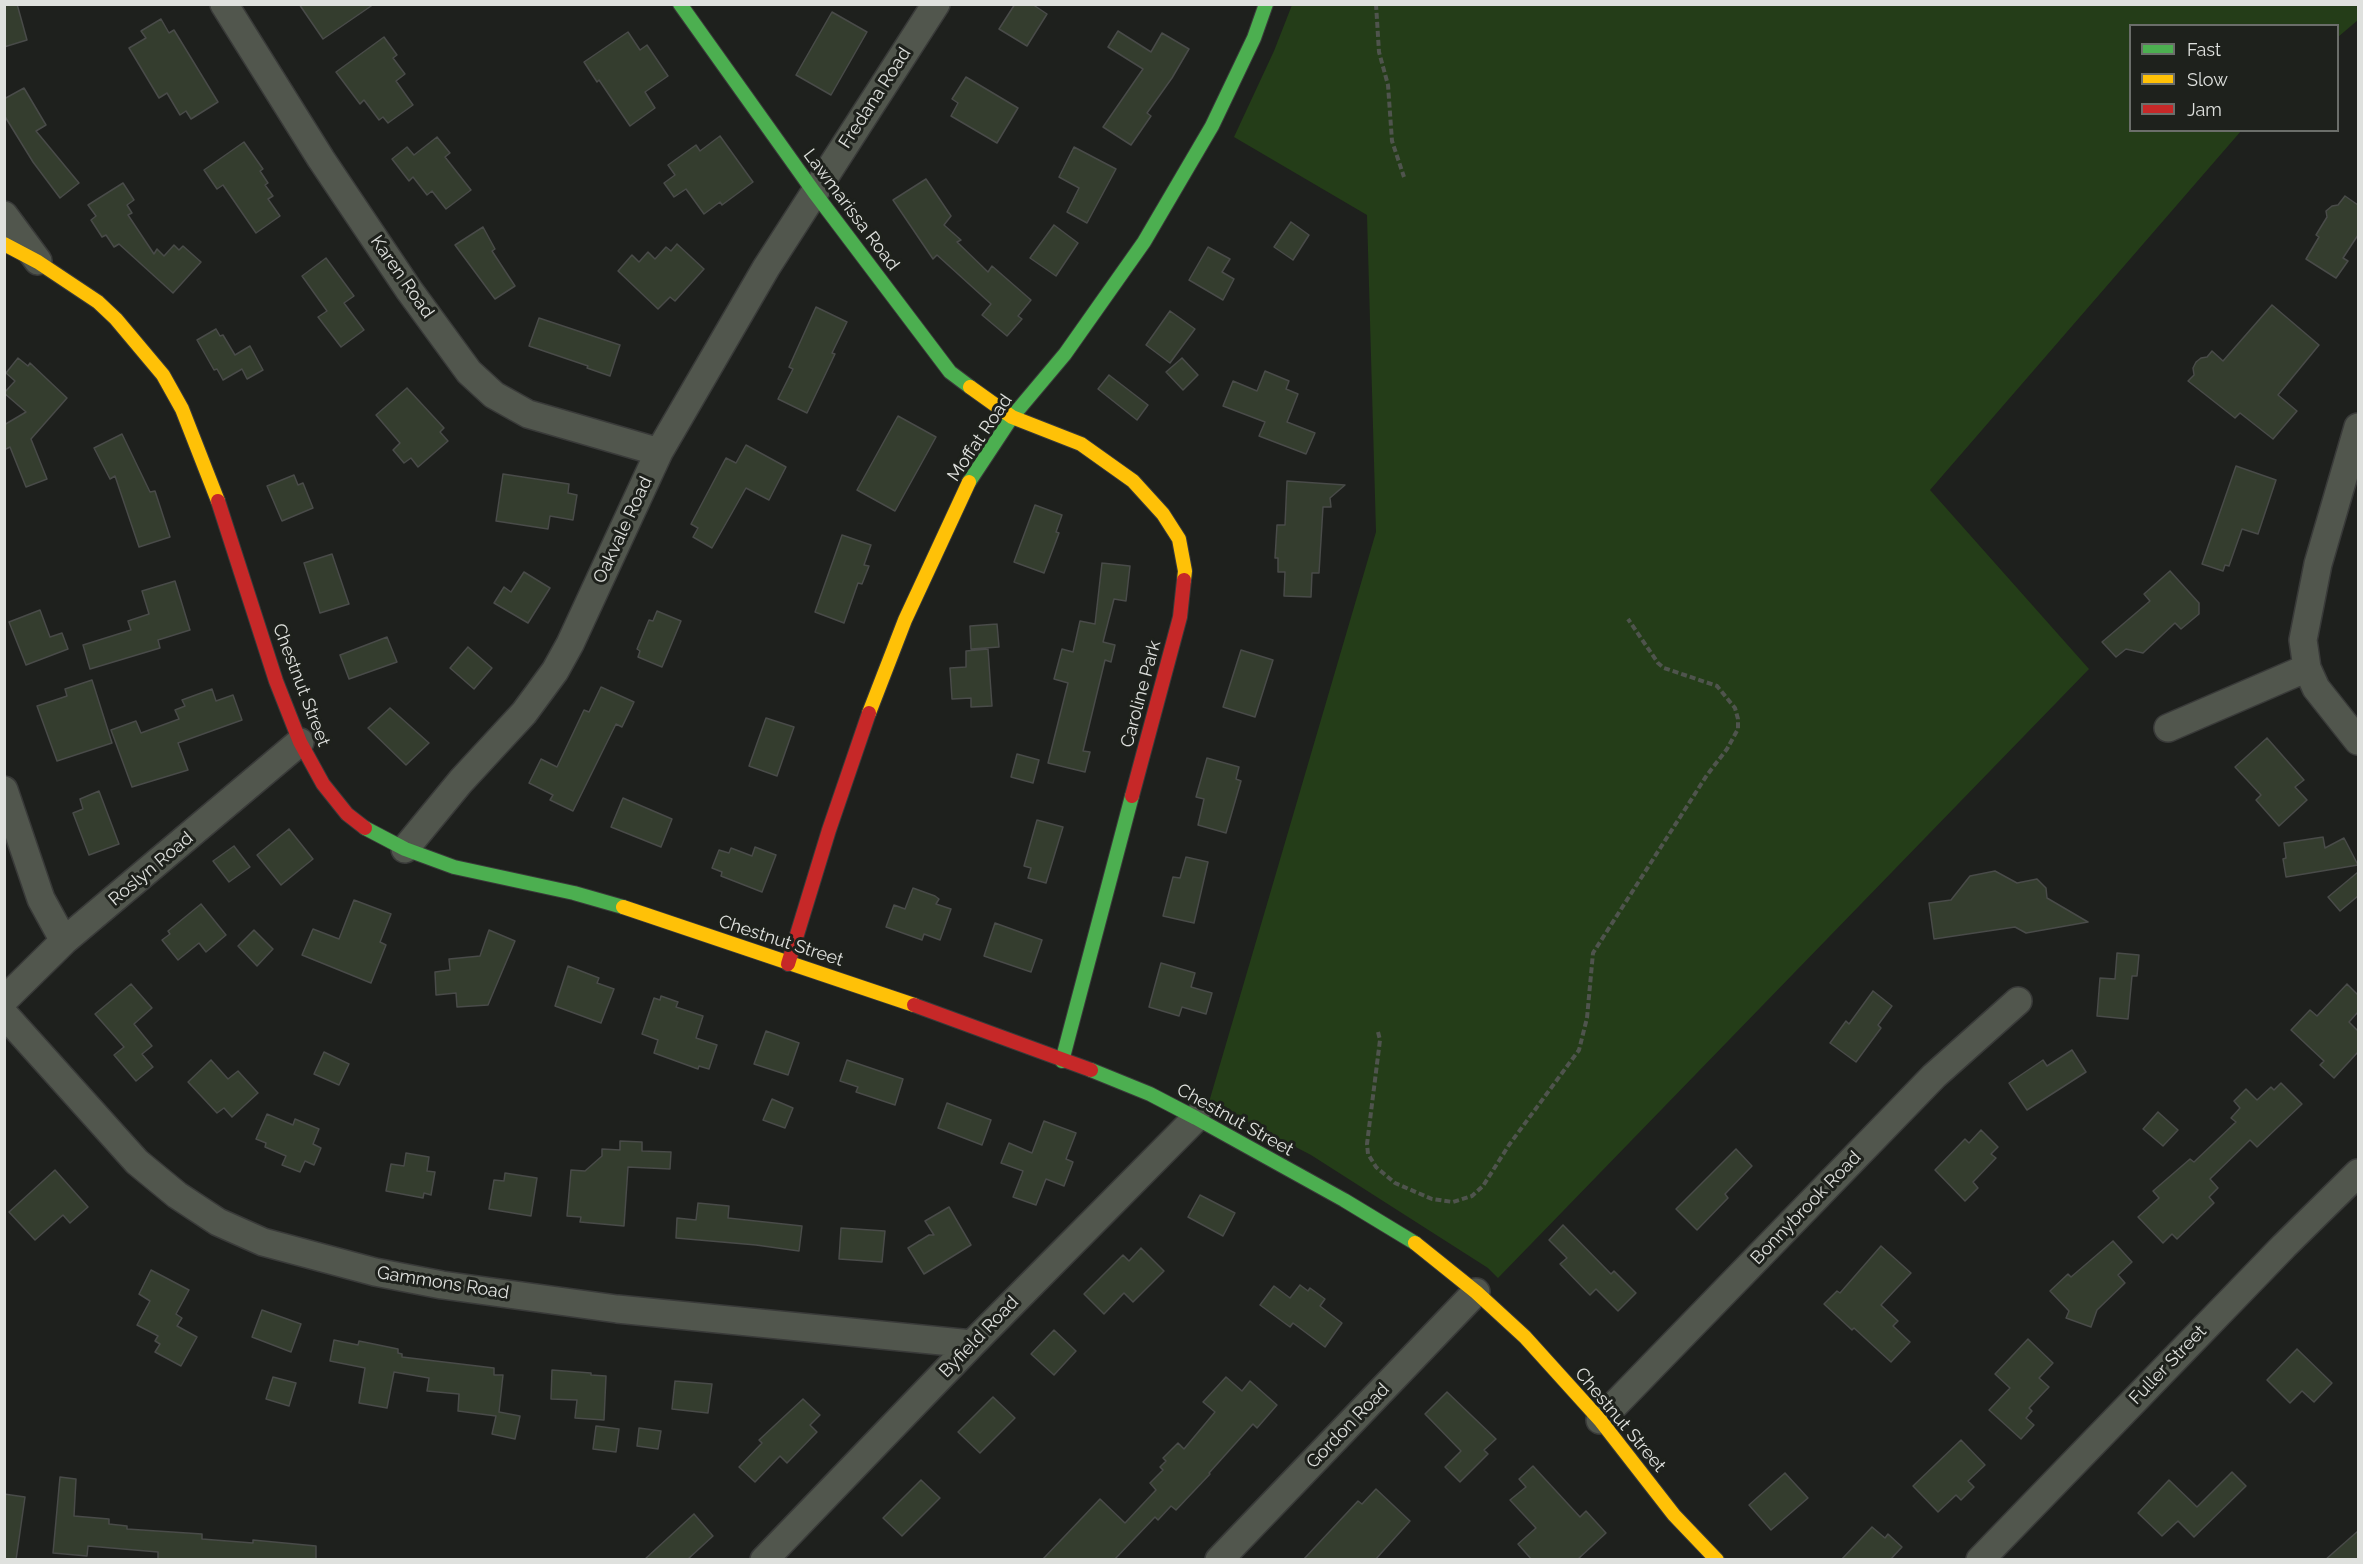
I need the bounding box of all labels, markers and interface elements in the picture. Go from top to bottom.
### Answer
legend [2129,24,2339,132]
text: Fast [2187,39,2221,60]
street label: Fredana Road [834,44,916,152]
text: Slow [2187,69,2228,90]
text: Jam [2187,99,2222,120]
street label: Lawmarissa Road [798,145,904,275]
street label: Karen Road [366,231,438,323]
street label: Moffat Road [943,390,1017,486]
street label: Oakvale Road [589,473,657,587]
street label: Chestnut Street [268,621,334,749]
street label: Caroline Park [1116,638,1166,750]
street label: Roslyn Road [104,827,198,911]
street label: Chestnut Street [716,911,846,971]
street label: Chestnut Street [1173,1079,1297,1161]
street label: Bonnybrook Road [1746,1147,1866,1269]
street label: Gammons Road [375,1262,511,1304]
street label: Byfield Road [935,1292,1023,1382]
street label: Fuller Street [2125,1321,2211,1409]
street label: Chestnut Street [1570,1363,1670,1477]
street label: Gordon Road [1302,1379,1394,1473]

